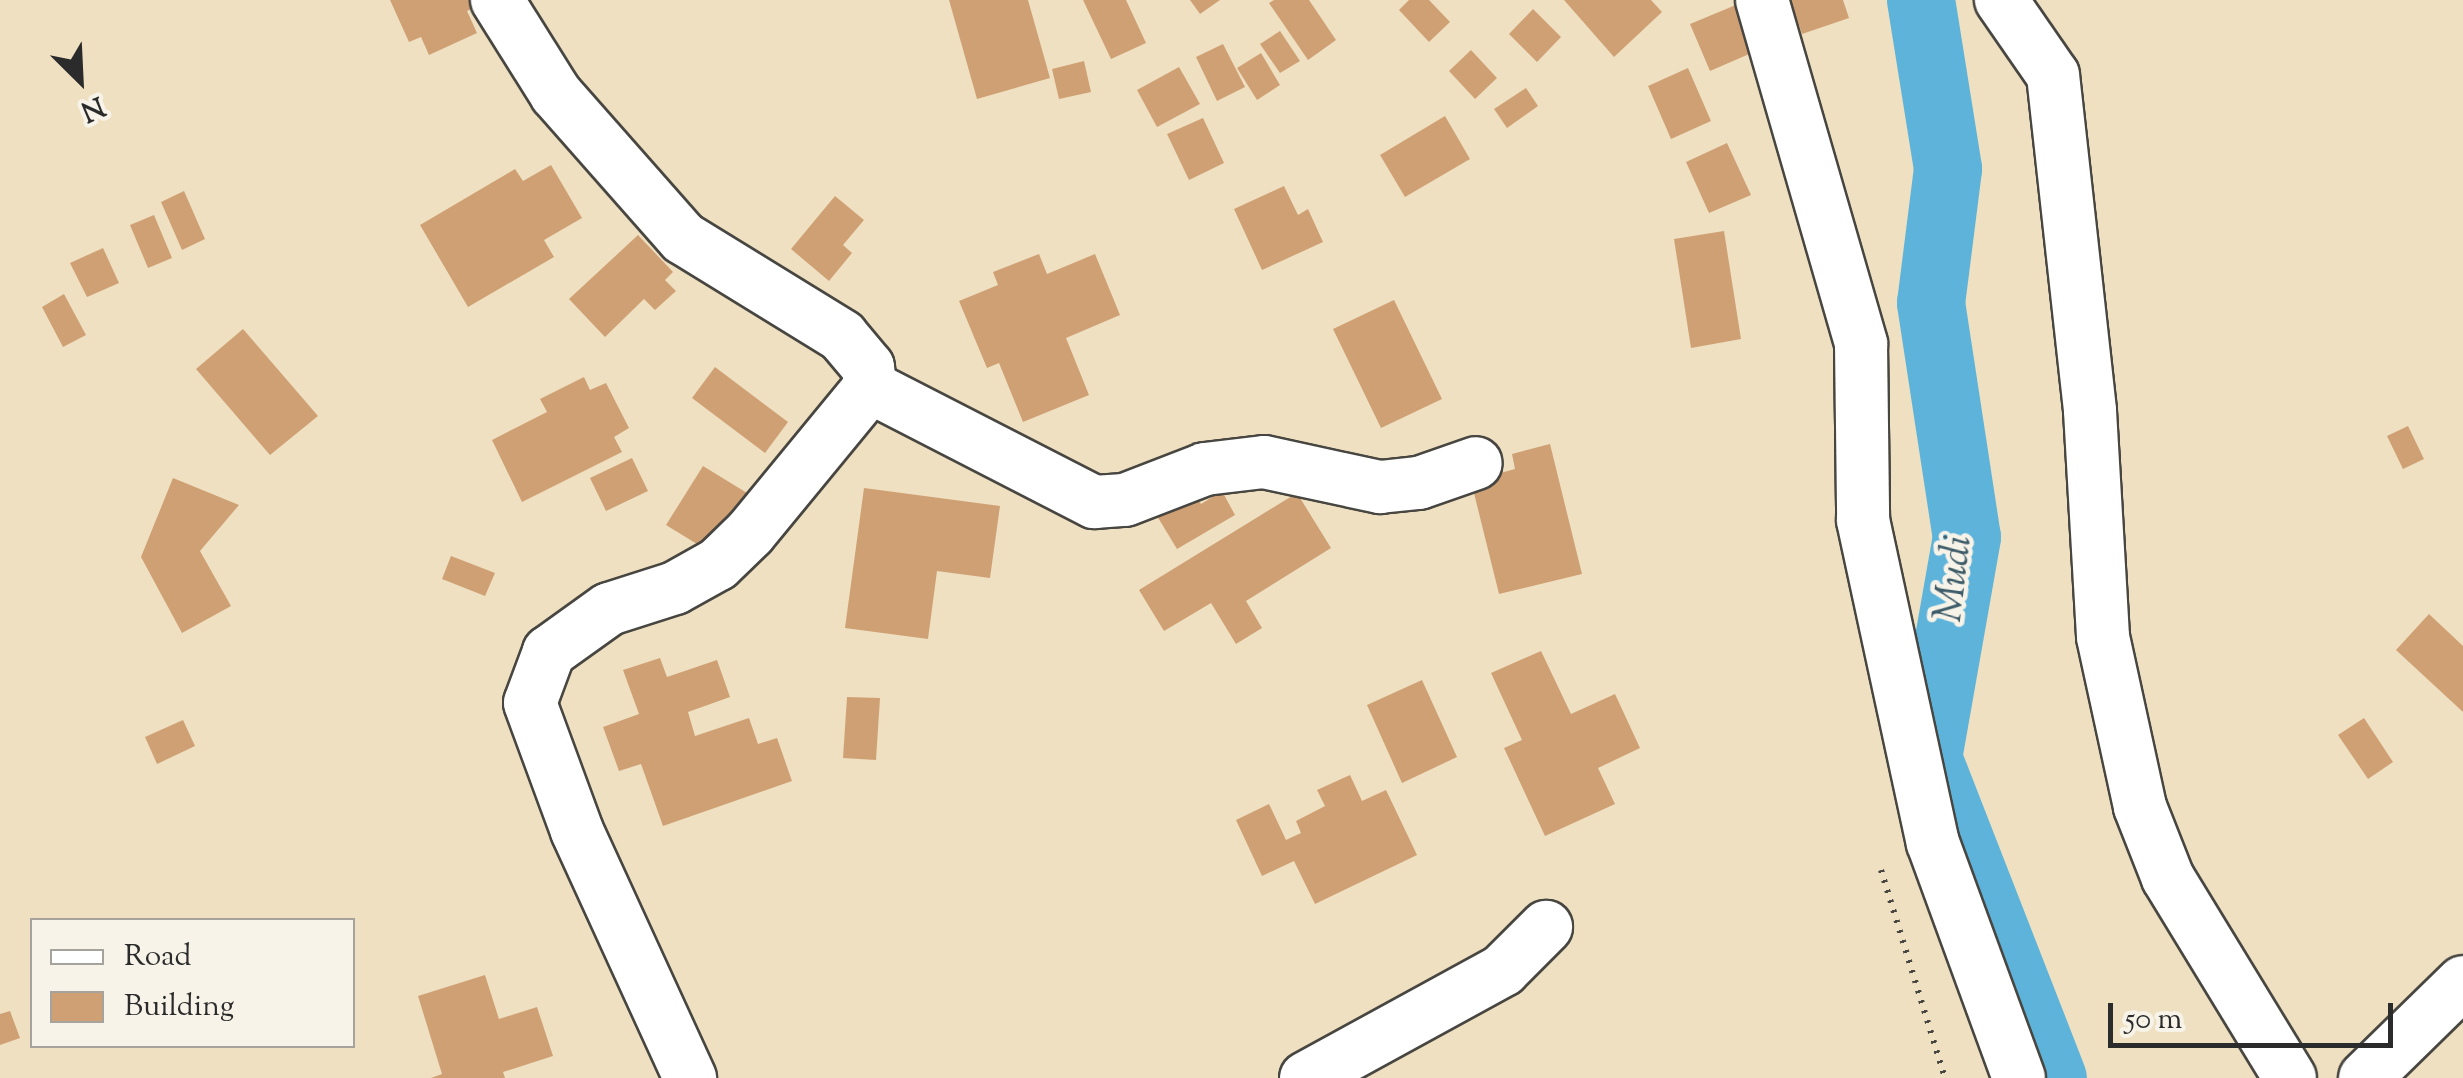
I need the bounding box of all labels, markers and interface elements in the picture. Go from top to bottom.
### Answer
north arrow [30,30,130,130]
text: N [74,85,111,130]
water label: Mudi [1927,533,1985,625]
legend [30,918,355,1048]
text: Road [124,936,191,979]
scale bar [2113,983,2398,1045]
text: Building [124,986,234,1029]
text: 50 m [2125,999,2182,1042]

